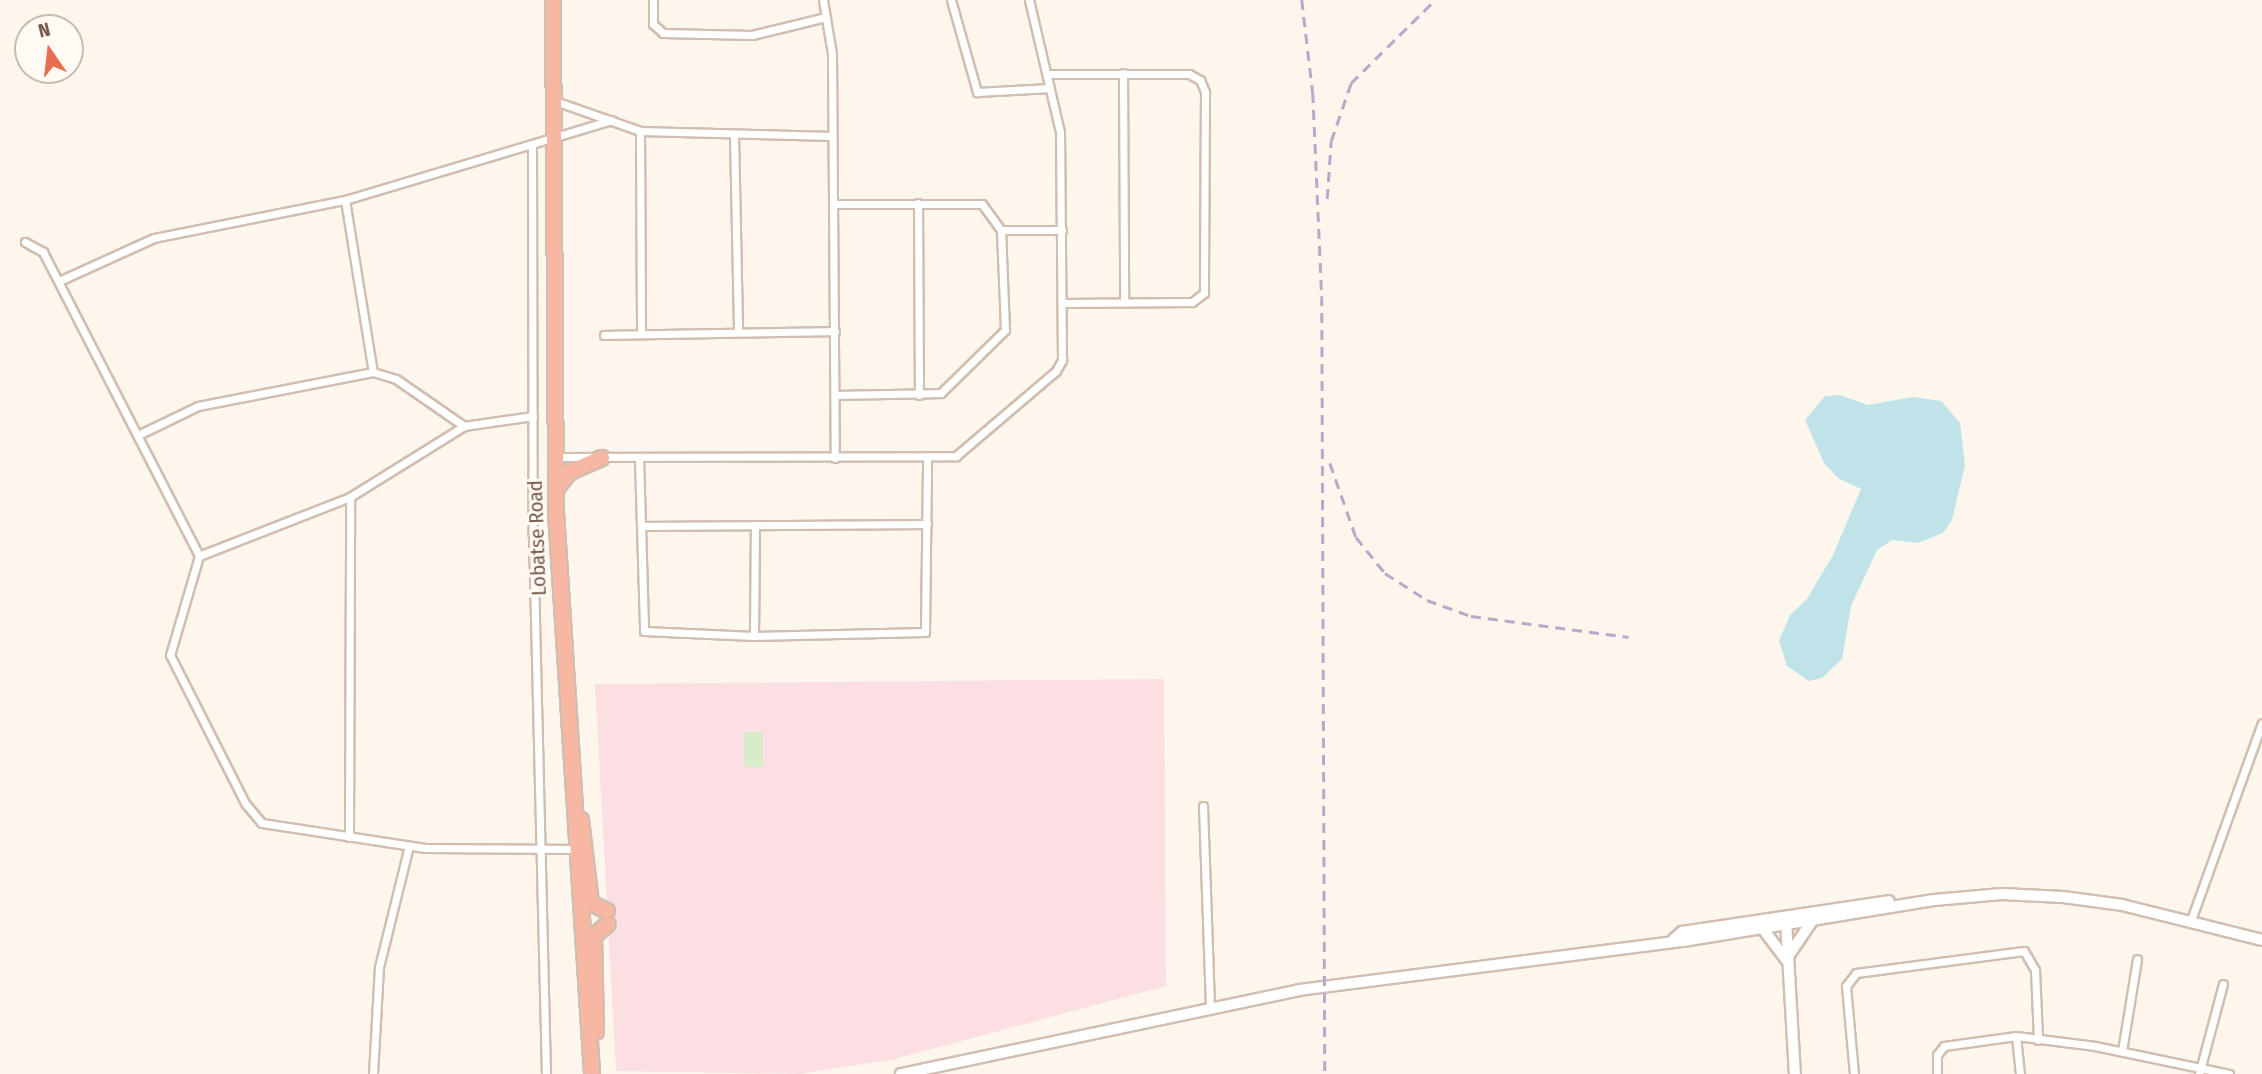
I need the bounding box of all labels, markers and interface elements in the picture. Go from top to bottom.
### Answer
north arrow [14,14,84,84]
text: N [36,18,53,43]
street label: Lobatse Road [522,480,552,596]

